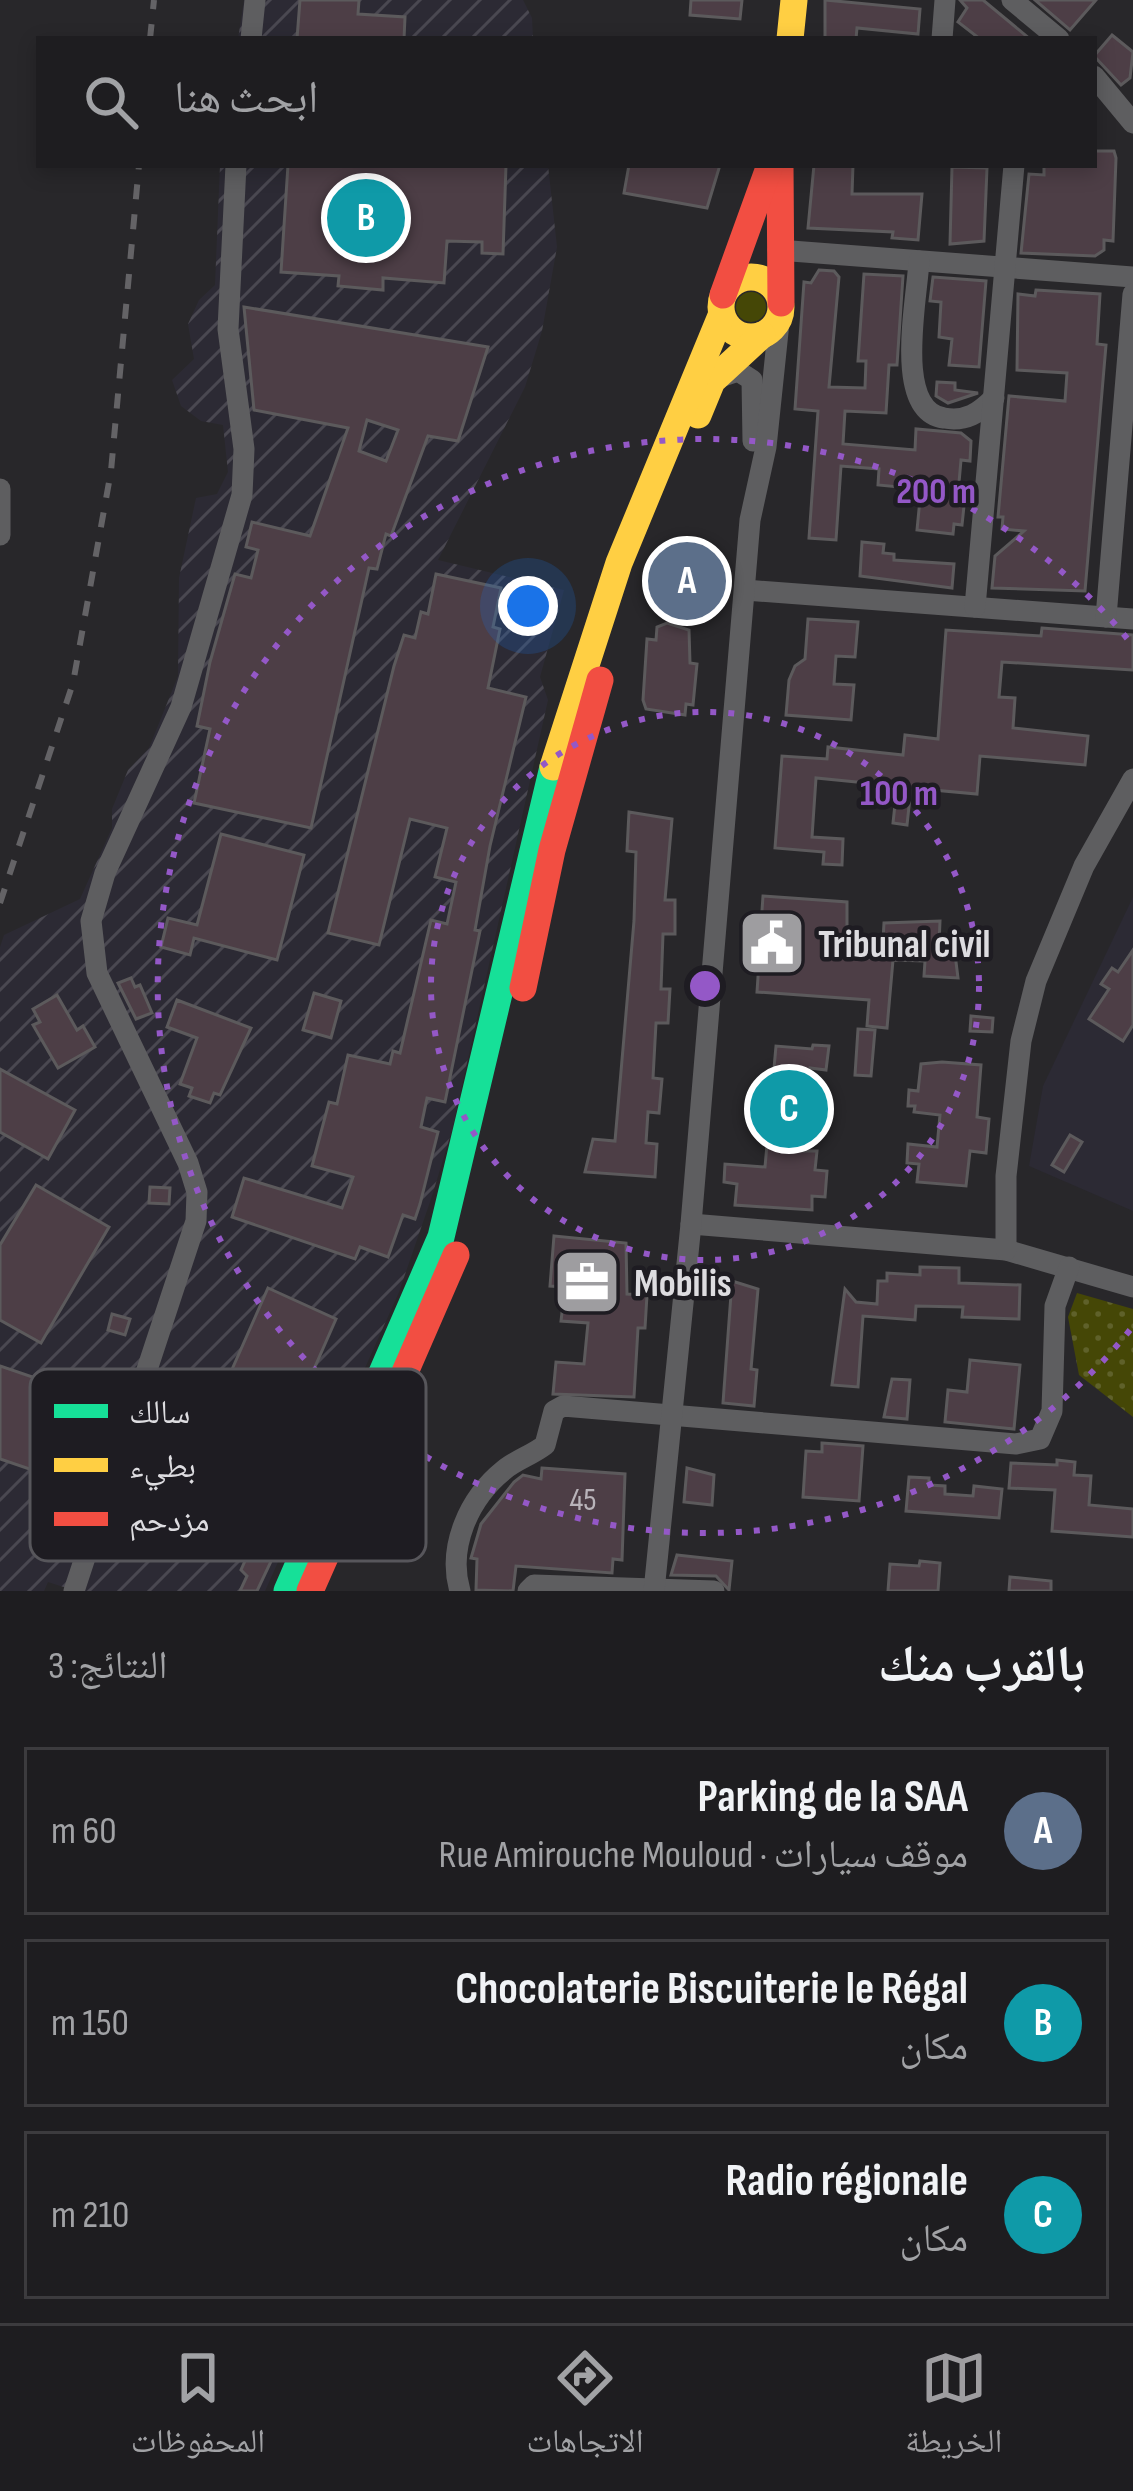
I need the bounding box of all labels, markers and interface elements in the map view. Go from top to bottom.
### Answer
search box [36,36,1097,168]
icon: search [78,69,144,135]
text: ابحث هنا [174,71,318,126]
pin: B [327,173,405,263]
text: 200 m [896,471,976,514]
pin: A [648,536,726,626]
your location [498,576,558,636]
text: 100 m [860,773,938,816]
public building icon: Tribunal civil [737,908,807,978]
place label: Tribunal civil [818,922,991,969]
centre of rings [684,965,726,1007]
pin: C [750,1064,828,1154]
office icon: Mobilis [552,1247,622,1317]
place label: Mobilis [634,1261,732,1308]
legend [30,1369,426,1561]
text: سالك [129,1393,190,1433]
text: بطيء [129,1447,196,1491]
house number: 45 [569,1480,597,1520]
text: مزدحم [129,1501,209,1542]
text: بالقرب منك [878,1635,1085,1696]
text: النتائج: 3 [48,1643,167,1690]
text: Parking de la SAA [697,1770,968,1825]
text: 60 m [51,1808,117,1855]
text: A [1034,1808,1052,1855]
text: موقف سيارات · Rue Amirouche Mouloud [439,1832,968,1879]
text: Chocolaterie Biscuiterie le Régal [455,1962,968,2017]
text: 150 m [51,2000,129,2047]
text: B [1034,2000,1052,2047]
text: مكان [900,2024,968,2071]
text: Radio régionale [726,2154,968,2209]
text: 210 m [51,2192,129,2239]
text: C [1033,2192,1053,2239]
text: مكان [900,2216,968,2263]
tab: المحفوظات [131,2345,265,2473]
tab: الاتجاهات [526,2345,644,2473]
tab: الخريطة [905,2345,1002,2473]

